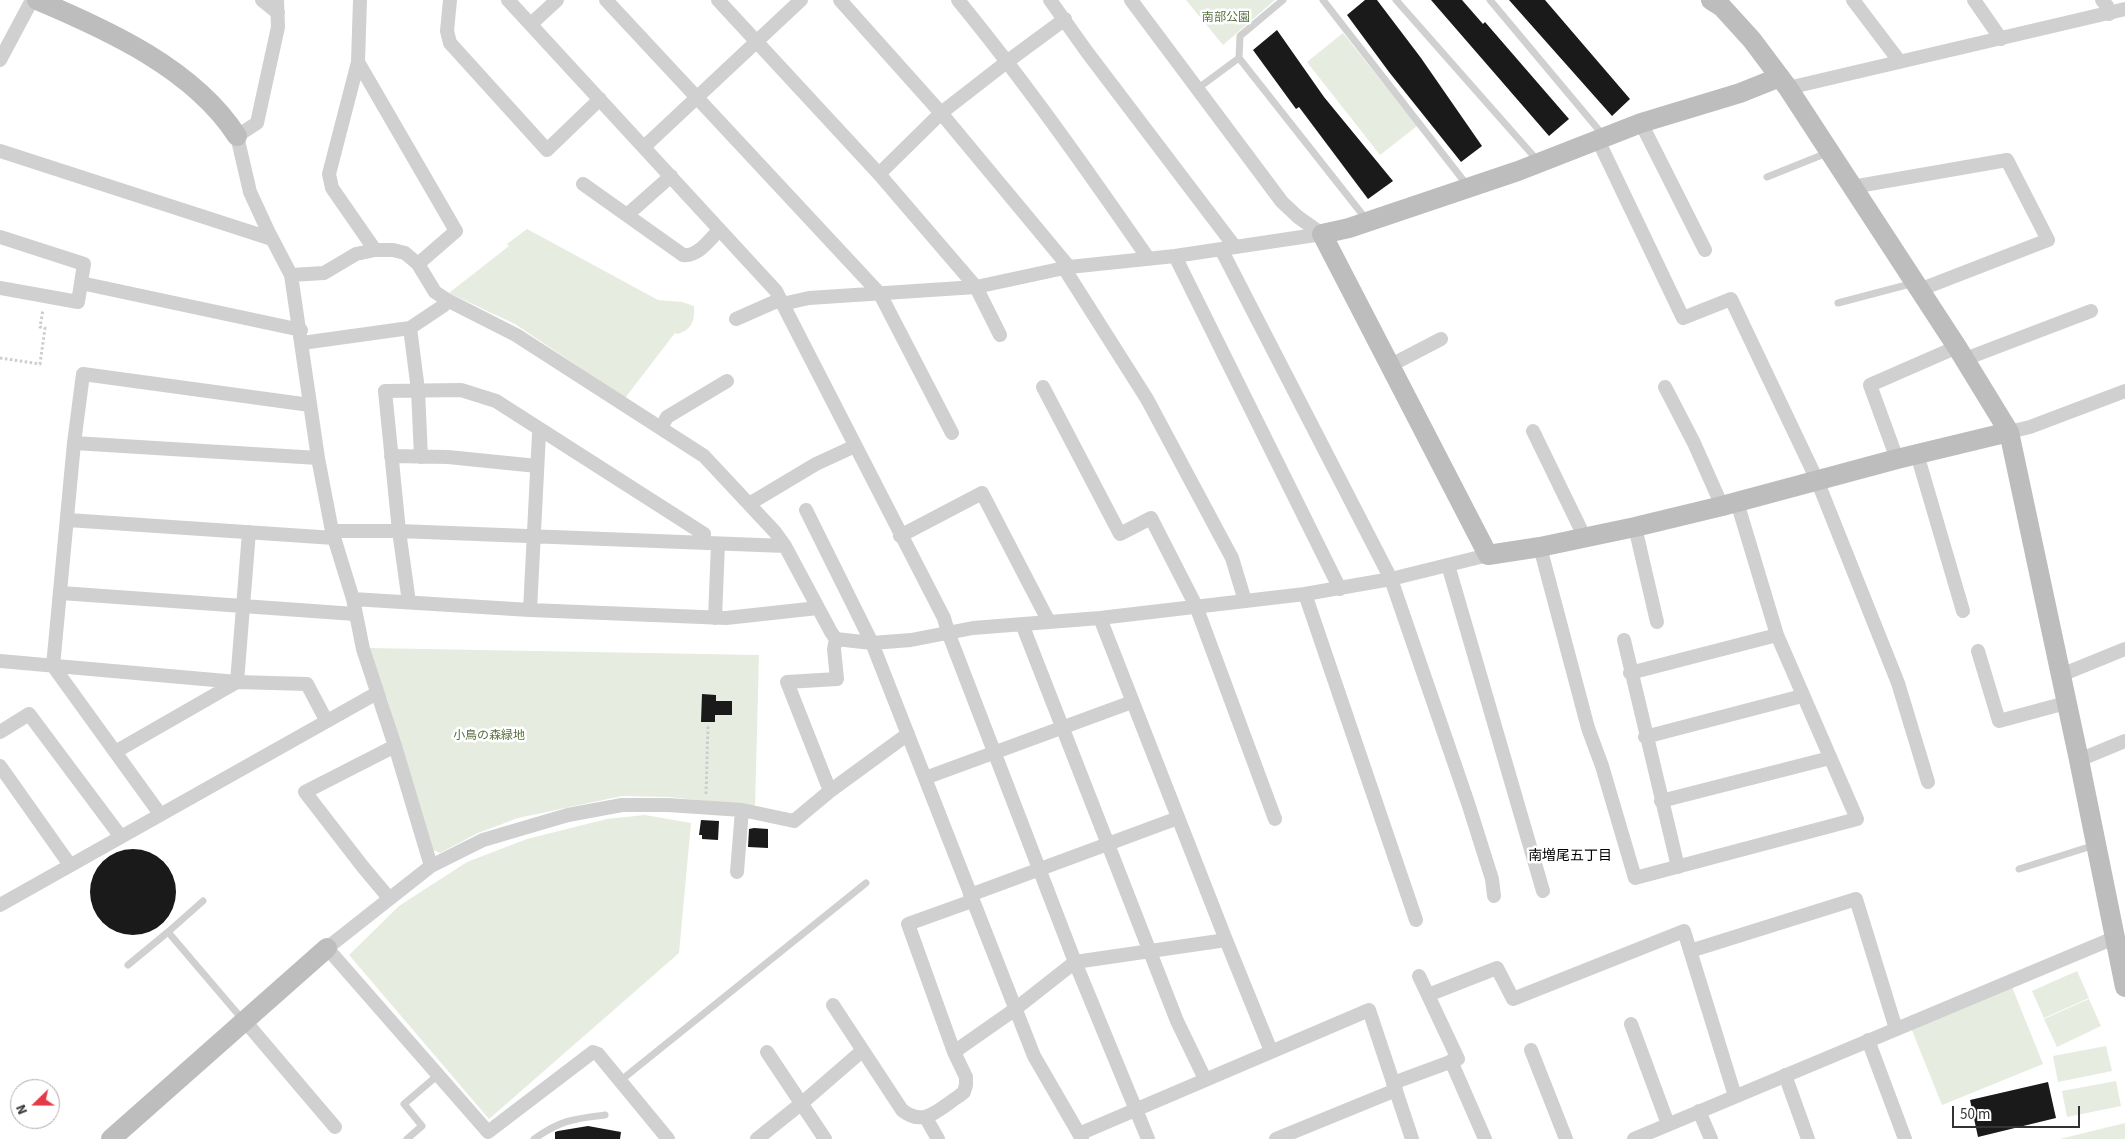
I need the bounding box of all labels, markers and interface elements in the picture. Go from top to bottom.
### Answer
park label: 南部公園 [1202,11,1250,25]
park label: 小鳥の森緑地 [453,729,525,743]
district label: 南増尾五丁目 [1528,849,1612,865]
north arrow [10,1079,60,1129]
scale bar [1955,1096,2082,1128]
text: N [11,1101,33,1117]
text: 50 m [1960,1104,1990,1125]

